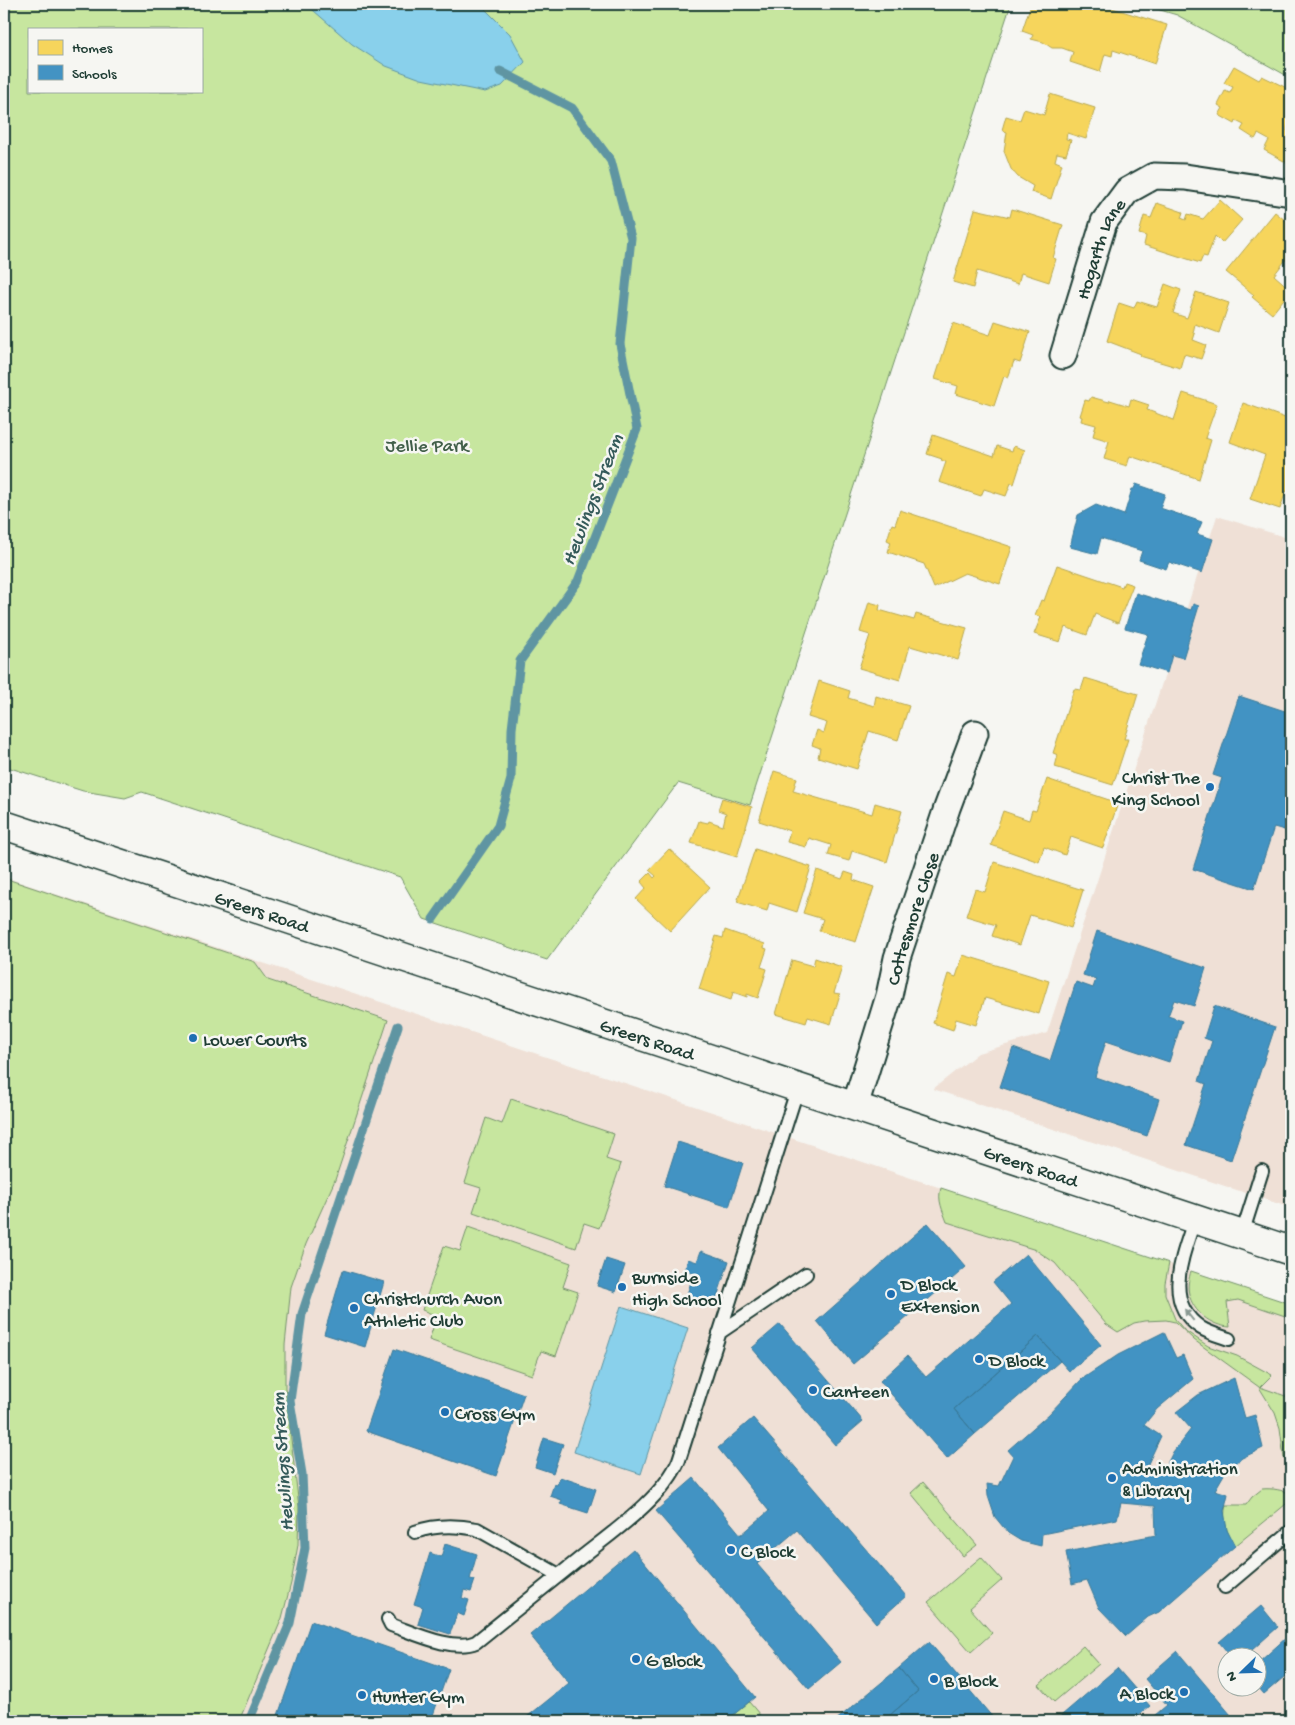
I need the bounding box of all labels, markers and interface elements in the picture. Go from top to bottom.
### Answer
legend [28,28,202,92]
text: Homes [72,40,113,58]
text: Schools [72,66,117,84]
street label: Hogarth Lane [1073,195,1133,303]
water label: Hewlings Stream [559,430,630,569]
park label: Jellie Park [386,436,470,459]
place label: Christ The King School [1112,768,1200,813]
marker: Christ The King School [1204,781,1216,793]
street label: Cottesmore Close [884,850,946,988]
street label: Greers Road [211,887,313,941]
street label: Greers Road [596,1015,699,1068]
place label: Lower Courts [203,1030,307,1053]
marker: Lower Courts [187,1032,199,1044]
street label: Greers Road [980,1142,1082,1195]
place label: Burnside High School [631,1268,722,1313]
place label: D Block Extension [899,1275,979,1320]
marker: Burnside High School [616,1281,628,1293]
marker: D Block Extension [885,1288,897,1300]
place label: Christchurch Avon Athletic Club [364,1289,502,1334]
marker: Christchurch Avon Athletic Club [348,1302,360,1314]
one-way arrow [1184,1308,1194,1321]
place label: D Block [987,1351,1046,1374]
marker: D Block [973,1353,985,1365]
place label: Canteen [823,1382,889,1405]
marker: Canteen [807,1384,819,1396]
water label: Hewlings Stream [268,1391,301,1532]
place label: Cross Gym [455,1404,536,1427]
marker: Cross Gym [439,1406,451,1418]
place label: Administration & Library [1122,1459,1238,1504]
marker: Administration & Library [1106,1472,1118,1484]
place label: C Block [741,1542,796,1565]
marker: C Block [725,1544,737,1556]
north arrow [1218,1648,1268,1698]
place label: G Block [646,1651,703,1674]
marker: G Block [630,1653,642,1665]
text: N [1223,1669,1242,1684]
place label: B Block [943,1671,998,1694]
marker: B Block [928,1673,940,1685]
place label: A Block [1120,1684,1176,1707]
marker: A Block [1178,1686,1190,1698]
place label: Hunter Gym [372,1687,465,1710]
marker: Hunter Gym [356,1689,368,1701]

